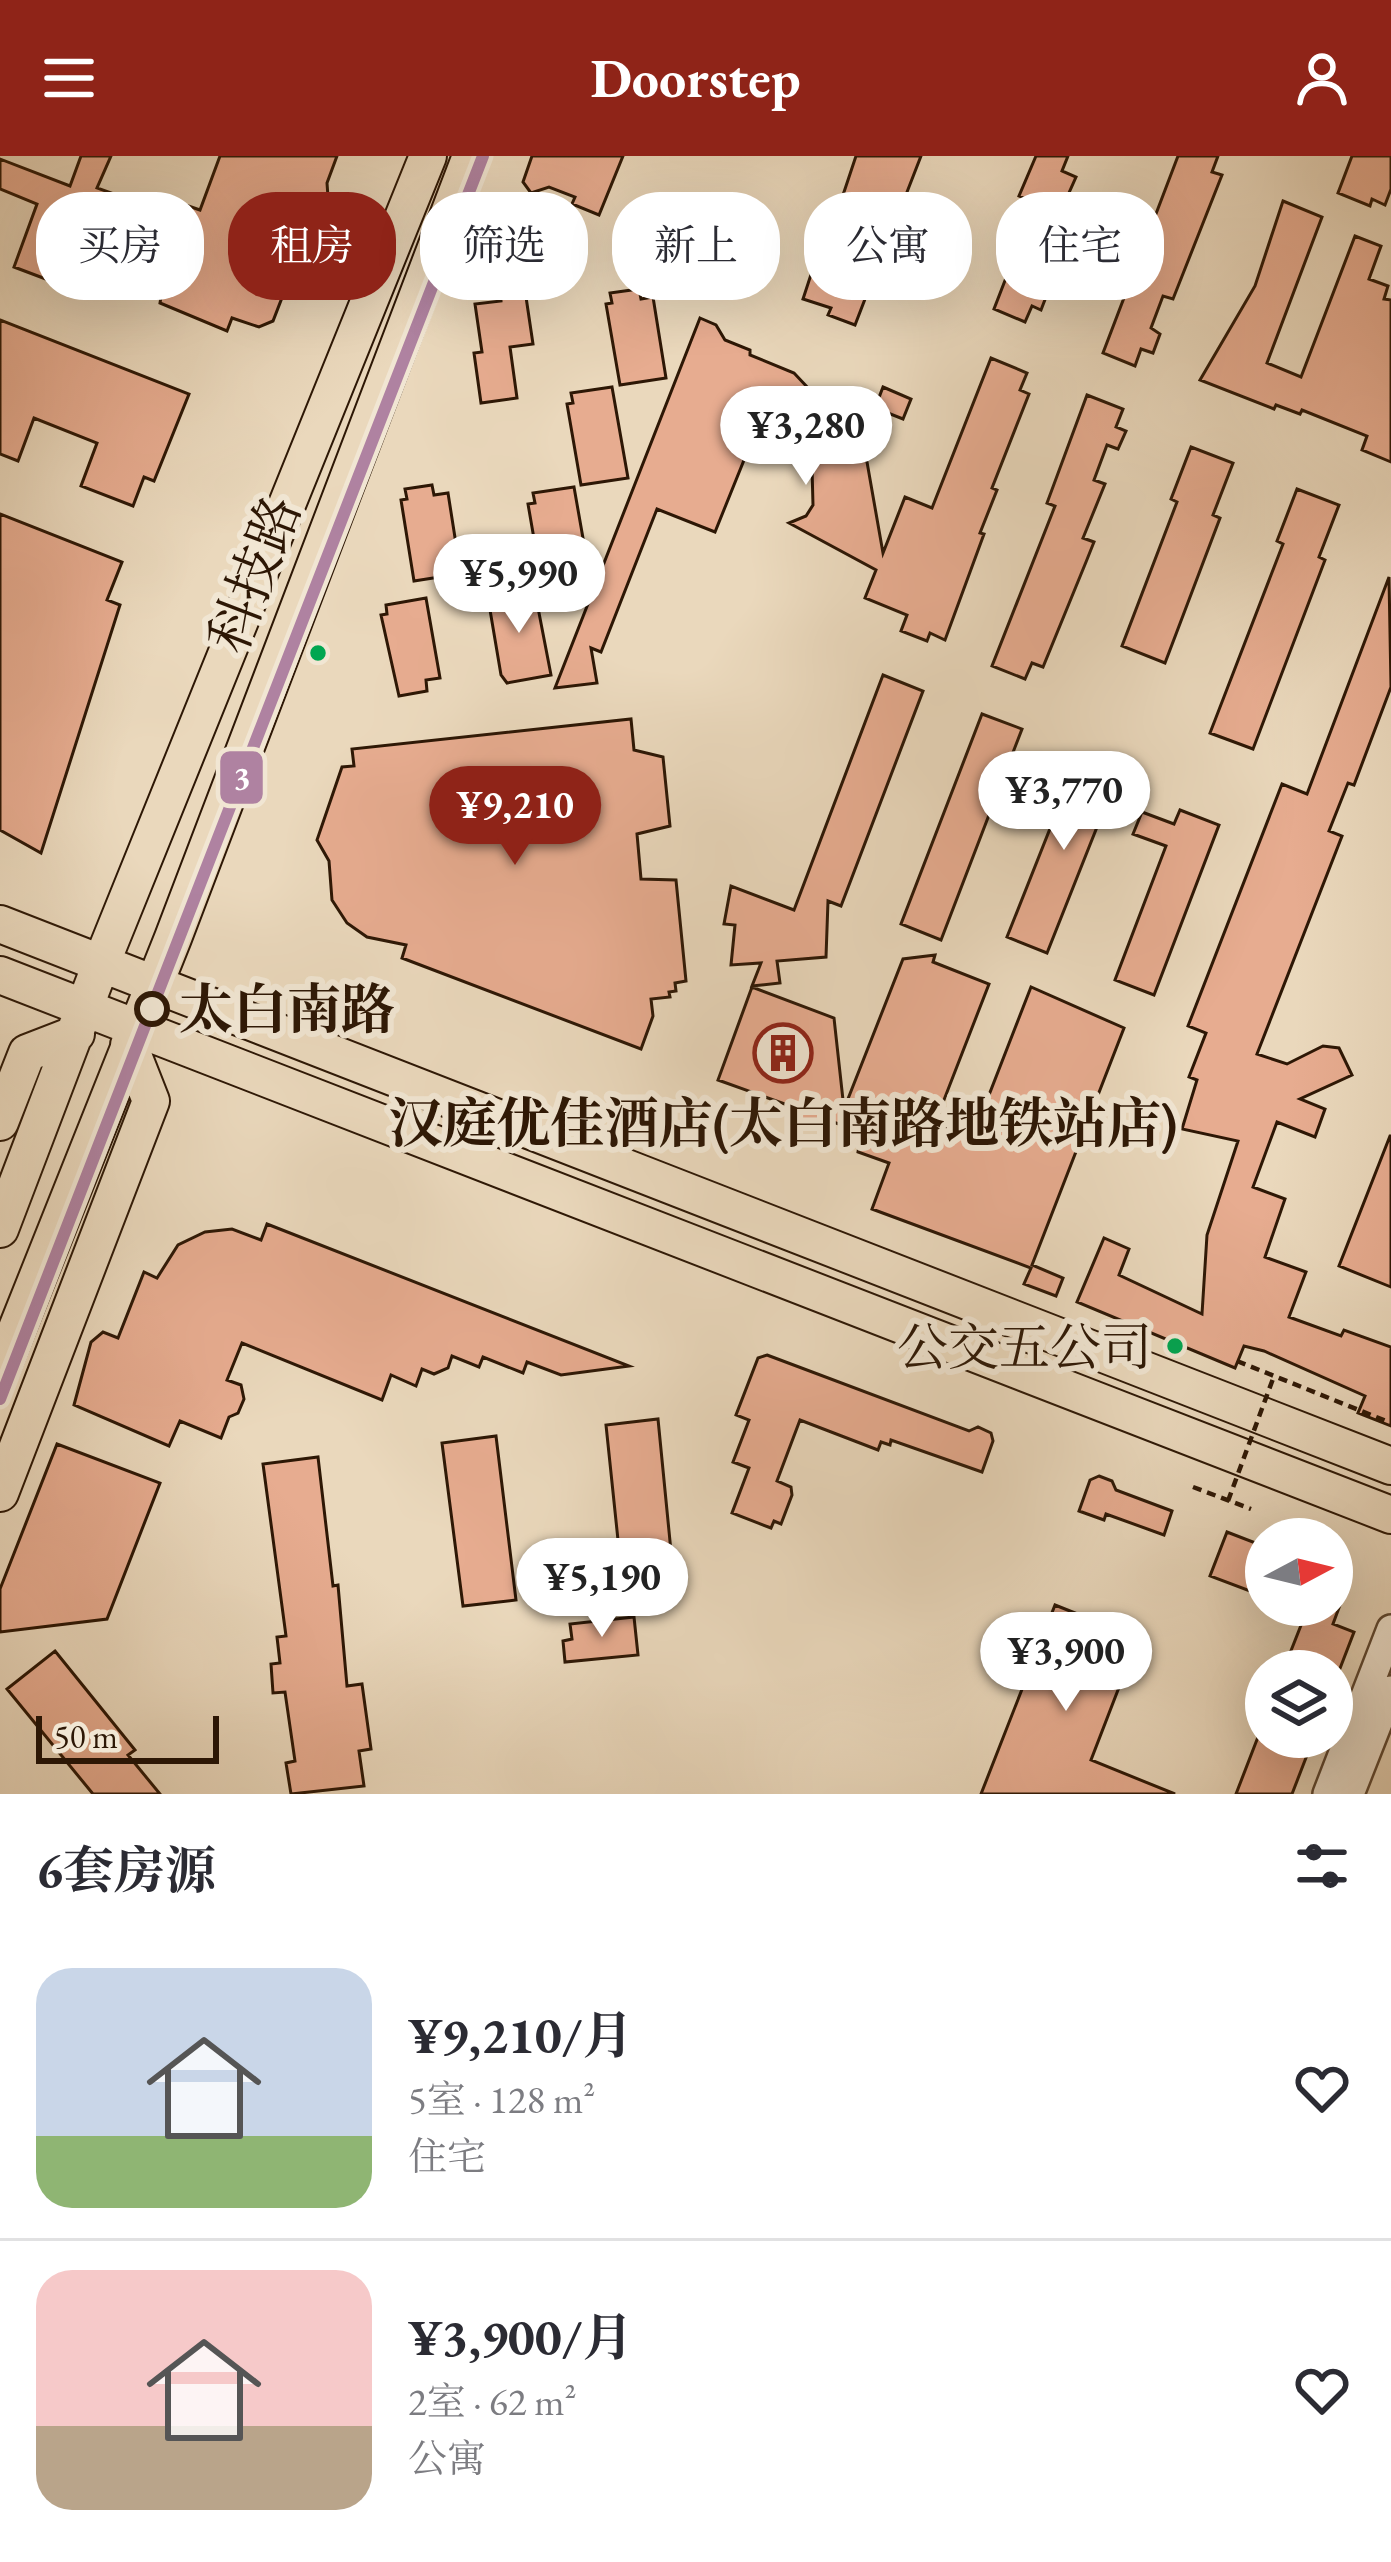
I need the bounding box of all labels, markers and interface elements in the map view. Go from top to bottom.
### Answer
text: Doorstep [590,43,801,113]
icon: menu [36,45,102,111]
icon: person [1289,45,1355,111]
chip: 买房 [36,192,204,300]
chip: 租房 [228,192,396,300]
chip: 筛选 [420,192,588,300]
chip: 新上 [612,192,780,300]
chip: 公寓 [804,192,972,300]
chip: 住宅 [996,192,1164,300]
pin: ¥3,280 [708,386,904,488]
text: ¥3,280 [747,399,865,450]
street label: 科技路 [192,486,316,662]
pin: ¥5,990 [421,534,617,636]
text: ¥5,990 [460,547,578,598]
unlabelled marker [307,642,329,664]
line badge: 3 [218,749,265,806]
pin: ¥3,770 [966,751,1162,853]
text: 3 [233,756,251,799]
text: ¥3,770 [1005,764,1123,815]
pin: ¥9,210 [417,766,613,868]
text: ¥9,210 [456,779,574,830]
place label: 太白南路 [179,974,395,1044]
marker: 太白南路 [136,993,168,1025]
building icon: 汉庭优佳酒店(太白南路地铁站店) [752,1022,814,1084]
place label: 汉庭优佳酒店(太白南路地铁站店) [389,1088,1177,1158]
place label: 公交五公司 [897,1314,1152,1380]
marker: 公交五公司 [1164,1335,1186,1357]
north arrow [1245,1518,1353,1626]
map controls [1245,1518,1353,1758]
pin: ¥5,190 [504,1538,700,1640]
text: ¥5,190 [543,1551,661,1602]
pin: ¥3,900 [968,1612,1164,1714]
text: ¥3,900 [1007,1625,1125,1676]
button: layers [1245,1650,1353,1758]
scale bar [36,1710,219,1763]
text: 50 m [54,1715,118,1758]
icon: filters [1289,1833,1355,1899]
text: 6套房源 [36,1837,216,1903]
text: ¥9,210/月 [408,2002,634,2068]
icon: home [132,2016,276,2160]
icon: heart [1289,2055,1355,2121]
text: 5室 · 128 m² [408,2074,595,2125]
text: 住宅 [408,2131,486,2182]
text: ¥3,900/月 [408,2304,634,2370]
icon: home [132,2318,276,2462]
icon: heart [1289,2357,1355,2423]
text: 2室 · 62 m² [408,2376,576,2427]
text: 公寓 [408,2433,486,2484]

